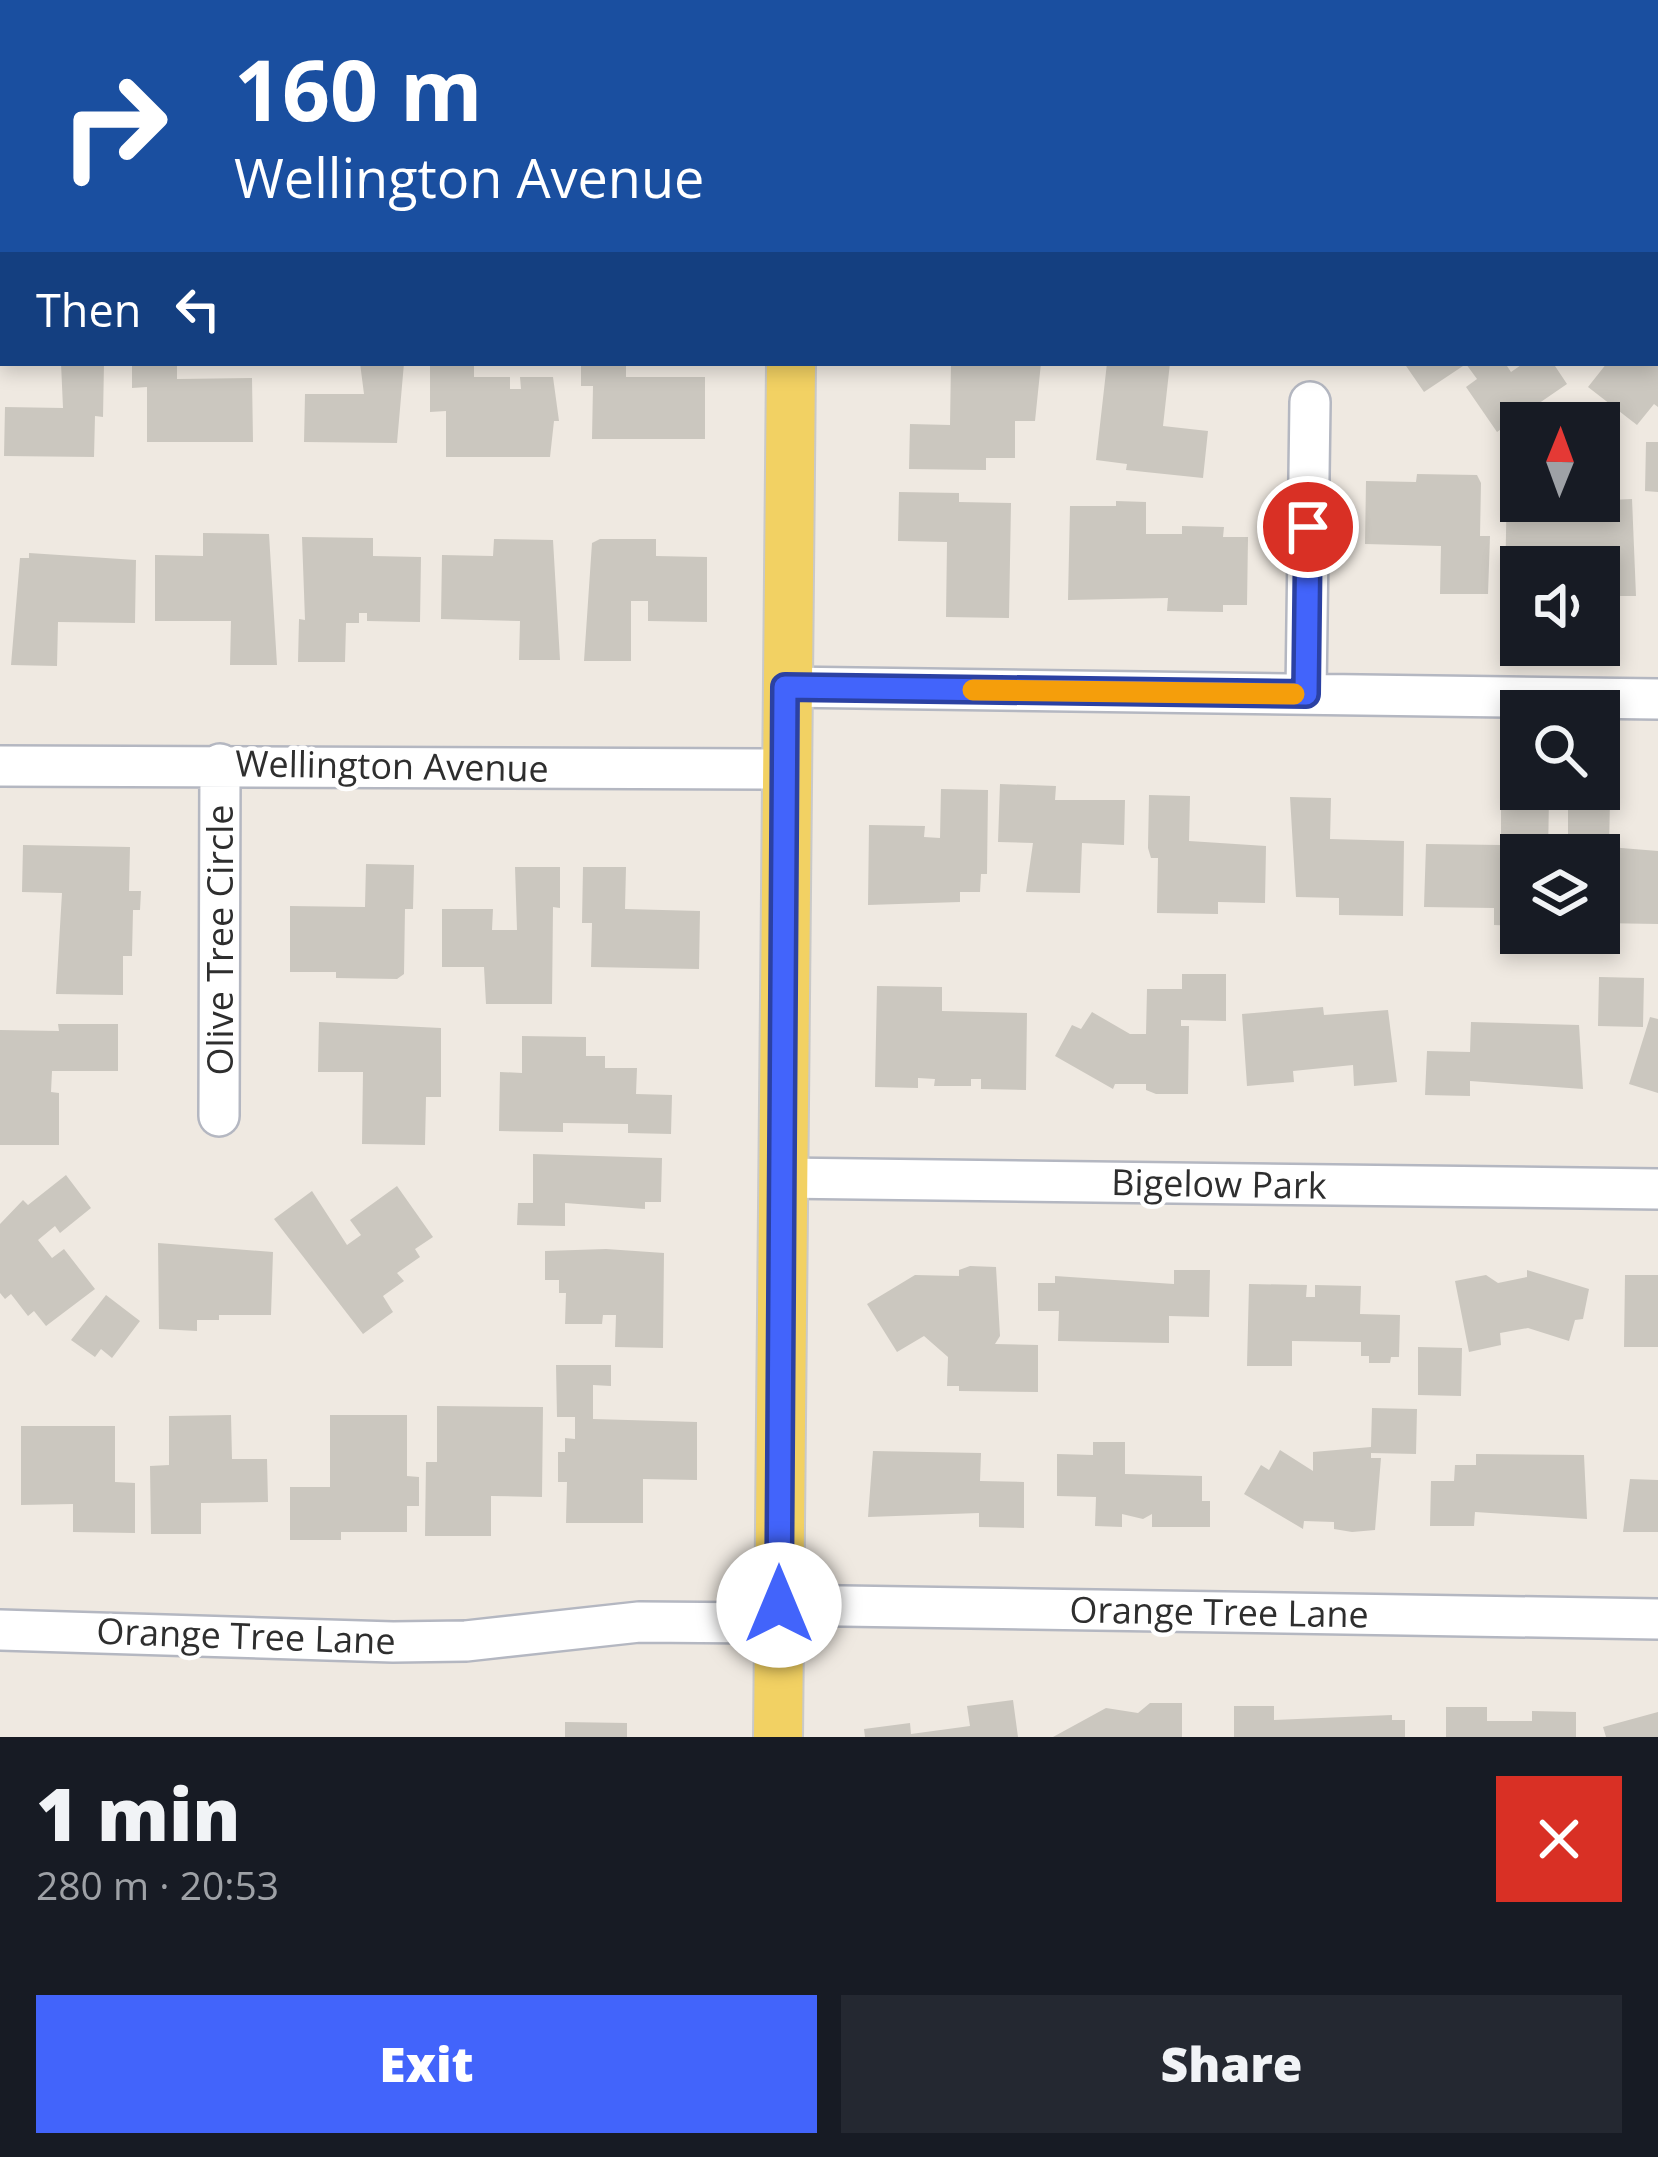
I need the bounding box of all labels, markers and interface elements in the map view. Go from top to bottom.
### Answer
text: 160 m [234,31,482,146]
icon: right [36,48,192,204]
text: Wellington Avenue [234,140,704,214]
icon: left [165,276,231,342]
text: Then [36,279,141,340]
north arrow [1500,402,1620,522]
map controls [1500,402,1620,954]
pin [1257,476,1359,578]
icon: arrive [1275,494,1341,560]
button: sound [1500,546,1620,666]
button: search [1500,690,1620,810]
street label: Wellington Avenue [235,738,549,793]
street label: Olive Tree Circle [195,804,244,1076]
button: layers [1500,834,1620,954]
street label: Bigelow Park [1111,1157,1327,1210]
position arrow [716,1542,842,1668]
street label: Orange Tree Lane [1069,1584,1369,1639]
street label: Orange Tree Lane [96,1606,396,1665]
text: 1 min [36,1764,241,1862]
button: close [1496,1776,1622,1902]
text: 280 m · 20:53 [36,1858,279,1911]
button: Exit [36,1995,817,2133]
button: Share [841,1995,1622,2133]

